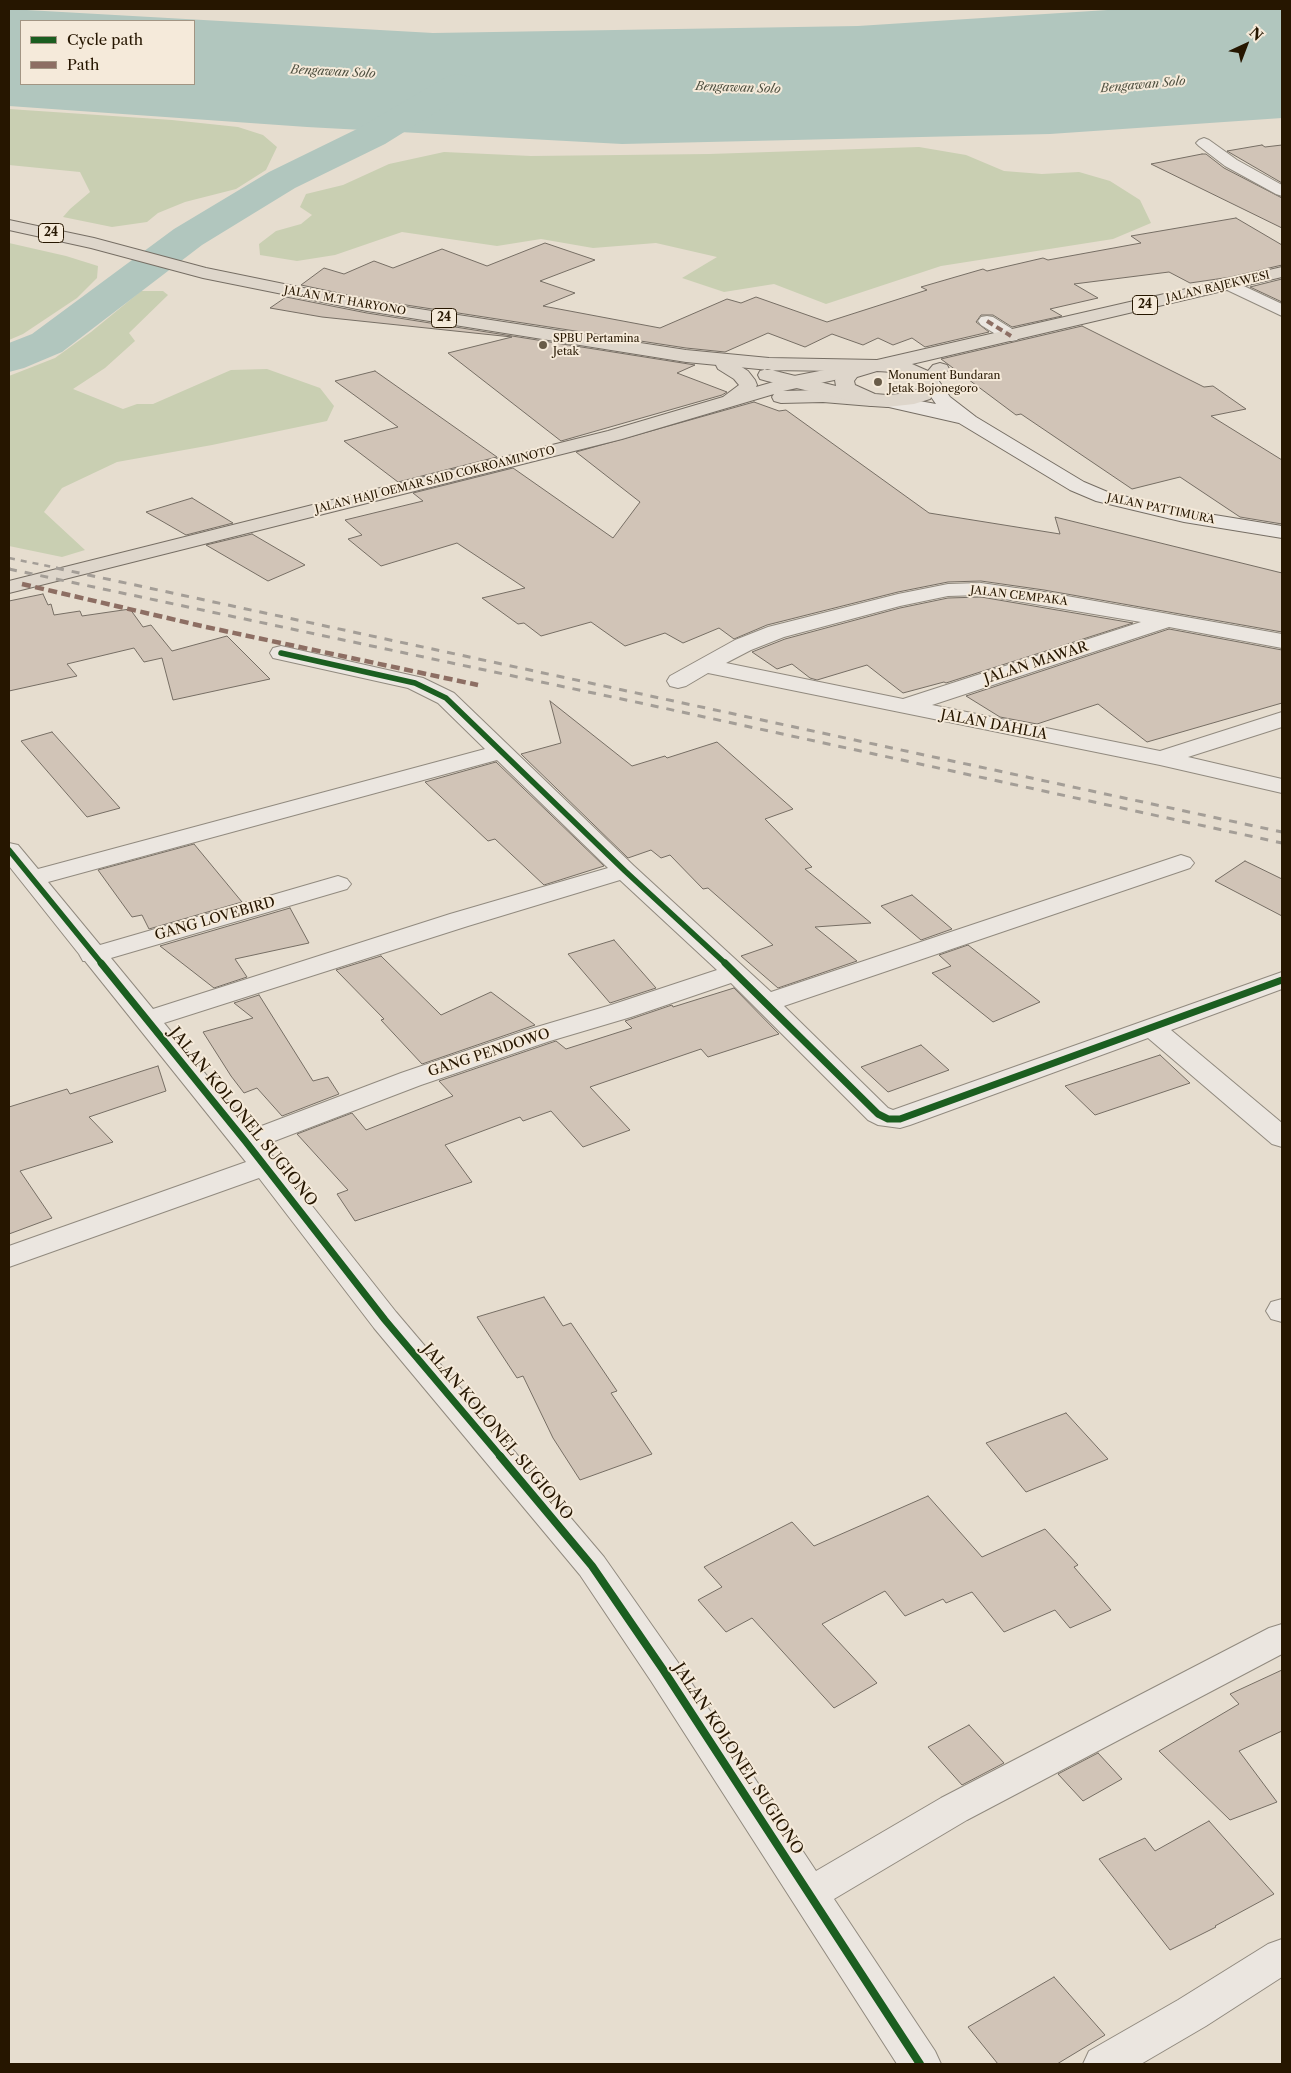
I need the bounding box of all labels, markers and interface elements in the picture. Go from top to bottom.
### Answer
legend [20,20,195,85]
north arrow [1221,20,1271,70]
text: N [1246,23,1267,45]
text: Cycle path [67,30,143,49]
text: Path [67,55,99,74]
water label: Bengawan Solo [290,63,376,81]
water label: Bengawan Solo [1100,74,1186,96]
water label: Bengawan Solo [695,79,781,97]
road number: 24 [38,224,64,242]
street label: JALAN RAJEKWESI [1165,269,1271,305]
street label: JALAN M.T HARYONO [283,284,407,318]
road number: 24 [1132,296,1158,314]
road number: 24 [432,308,456,328]
place label: SPBU Pertamina Jetak [553,332,640,358]
marker: SPBU Pertamina Jetak [537,339,549,351]
place label: Monument Bundaran Jetak Bojonegoro [888,369,1000,395]
marker: Monument Bundaran Jetak Bojonegoro [872,376,884,388]
street label: JALAN HAJI OEMAR SAID COKROAMINOTO [314,444,556,516]
street label: JALAN PATTIMURA [1106,491,1216,527]
street label: JALAN CEMPAKA [969,583,1069,609]
street label: JALAN MAWAR [982,638,1090,688]
street label: JALAN DAHLIA [939,706,1049,744]
street label: GANG LOVEBIRD [153,894,277,944]
street label: JALAN KOLONEL SUGIONO [165,1024,321,1210]
street label: GANG PENDOWO [426,1025,552,1081]
street label: JALAN KOLONEL SUGIONO [417,1340,577,1524]
street label: JALAN KOLONEL SUGIONO [669,1660,807,1858]

